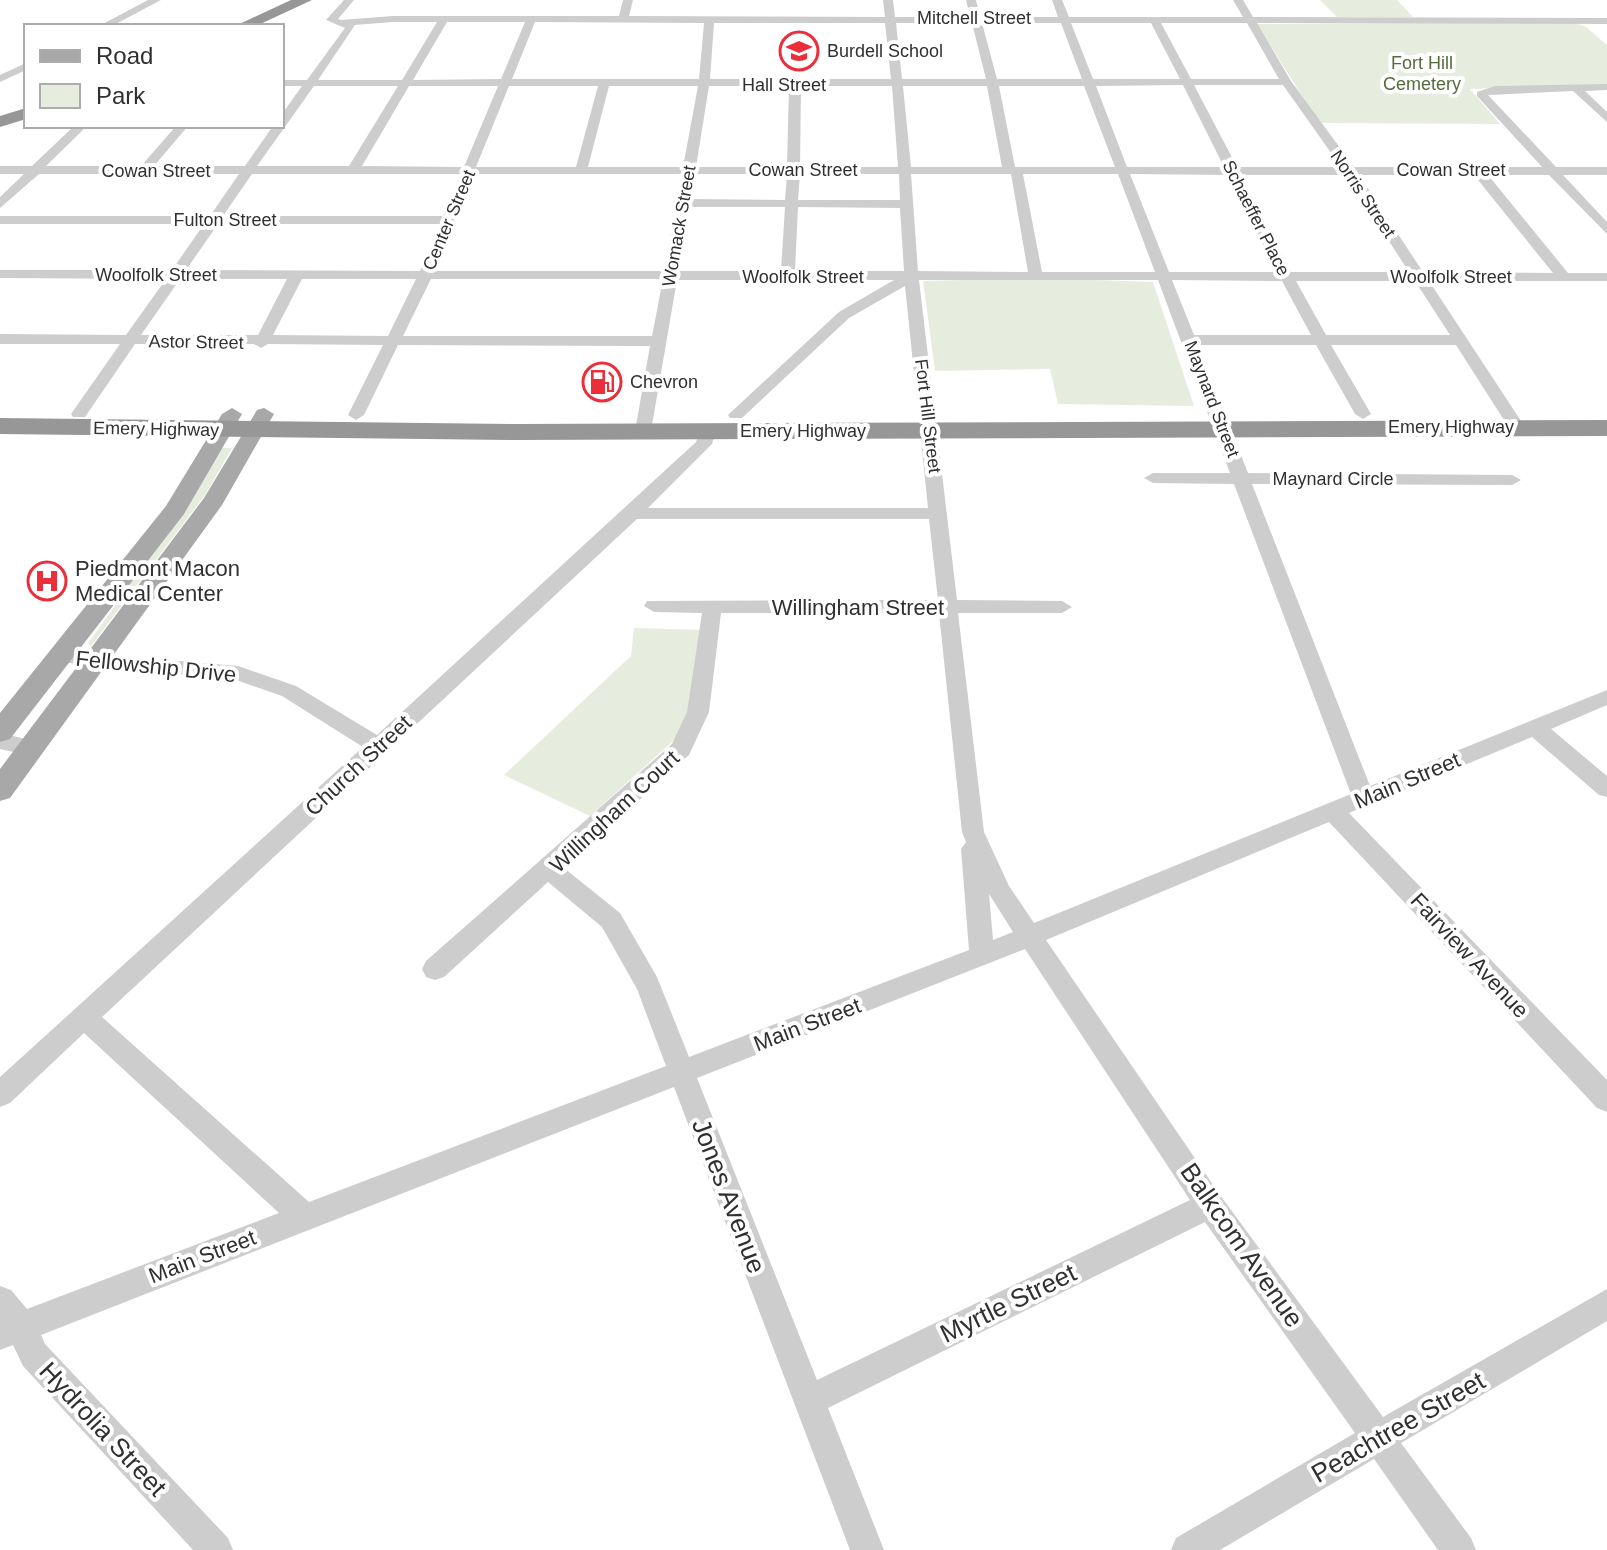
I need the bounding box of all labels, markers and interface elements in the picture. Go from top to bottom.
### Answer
street label: Mitchell Street [917,8,1031,28]
legend [24,24,284,128]
school or university icon: Burdell School [778,30,820,72]
place label: Burdell School [827,41,943,61]
text: Road [96,42,153,69]
park label: Fort Hill Cemetery [1383,53,1461,94]
street label: Hall Street [742,75,826,95]
text: Park [96,82,146,109]
street label: Norris Street [1326,147,1400,241]
street label: Schaeffer Place [1218,157,1294,279]
street label: Cowan Street [748,160,858,180]
street label: Cowan Street [1396,160,1506,180]
street label: Cowan Street [101,161,211,181]
street label: Womack Street [658,164,700,288]
street label: Center Street [419,167,479,273]
street label: Fulton Street [173,210,277,230]
street label: Woolfolk Street [95,265,217,285]
street label: Woolfolk Street [742,267,864,287]
street label: Woolfolk Street [1390,267,1512,287]
street label: Astor Street [148,331,244,353]
street label: Maynard Street [1181,338,1243,460]
street label: Fort Hill Street [911,358,945,474]
fuel station icon: Chevron [581,361,623,403]
place label: Chevron [630,372,698,392]
street label: Emery Highway [1388,417,1514,437]
street label: Emery Highway [93,418,219,440]
street label: Emery Highway [740,421,866,441]
street label: Maynard Circle [1272,469,1394,489]
place label: Piedmont Macon Medical Center [75,556,240,606]
hospital icon: Piedmont Macon Medical Center [26,560,68,602]
street label: Willingham Street [772,595,944,620]
street label: Fellowship Drive [74,646,238,687]
street label: Church Street [300,710,417,821]
street label: Willingham Court [545,745,684,878]
street label: Main Street [1351,747,1464,814]
street label: Fairview Avenue [1406,888,1534,1023]
street label: Main Street [750,993,864,1056]
street label: Jones Avenue [686,1115,772,1277]
street label: Balkcom Avenue [1174,1157,1310,1333]
street label: Main Street [145,1225,259,1288]
street label: Myrtle Street [935,1257,1081,1349]
street label: Hydrolia Street [33,1356,173,1503]
street label: Peachtree Street [1306,1365,1491,1489]

